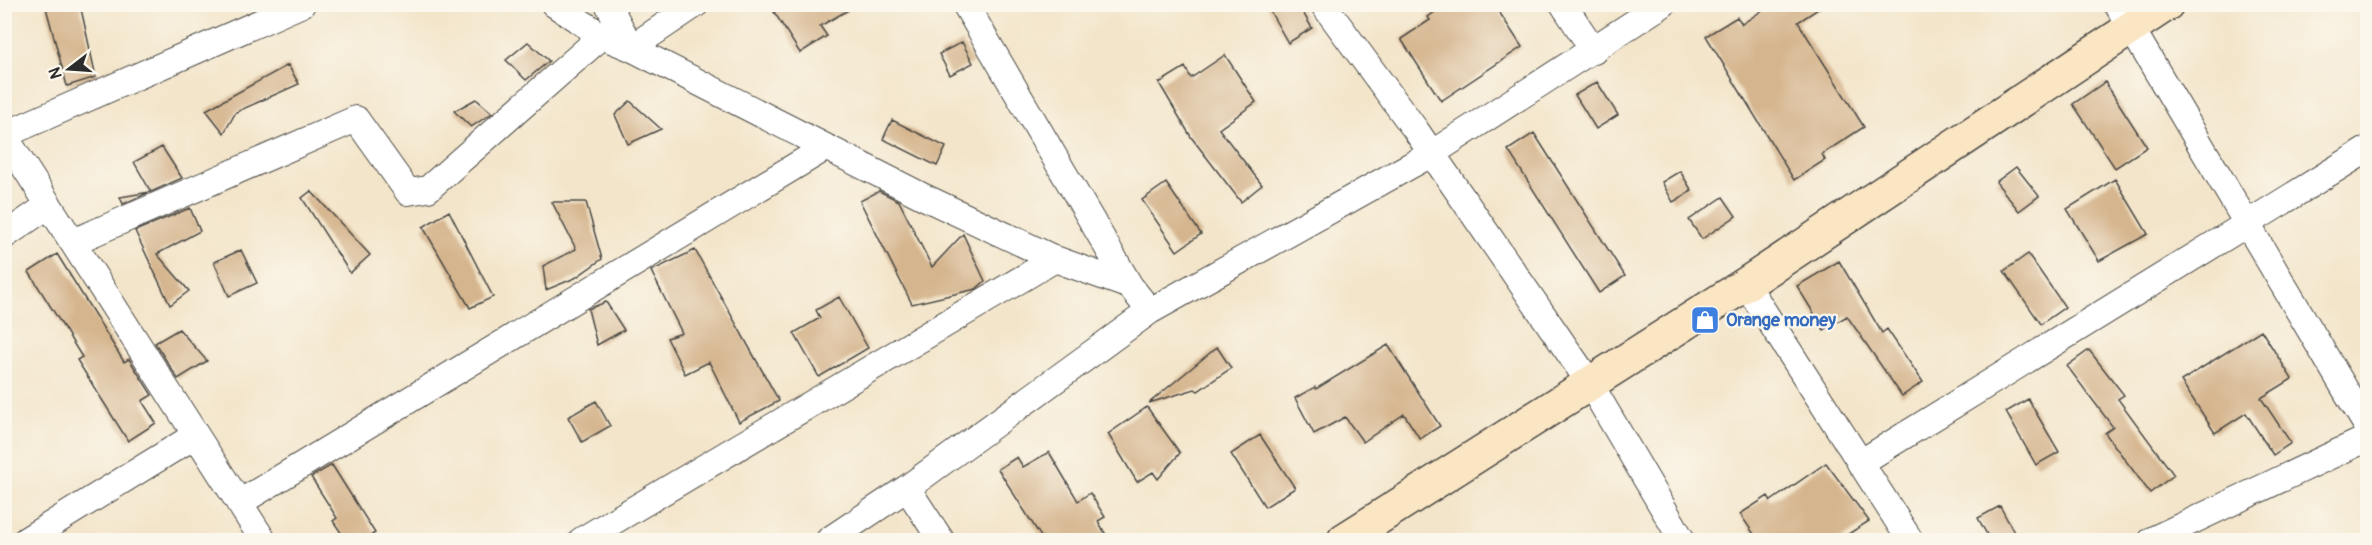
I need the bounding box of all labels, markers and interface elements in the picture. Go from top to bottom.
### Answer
north arrow [39,39,99,99]
text: N [44,65,67,81]
shop icon: Orange money [1689,304,1721,336]
place label: Orange money [1726,309,1836,332]

